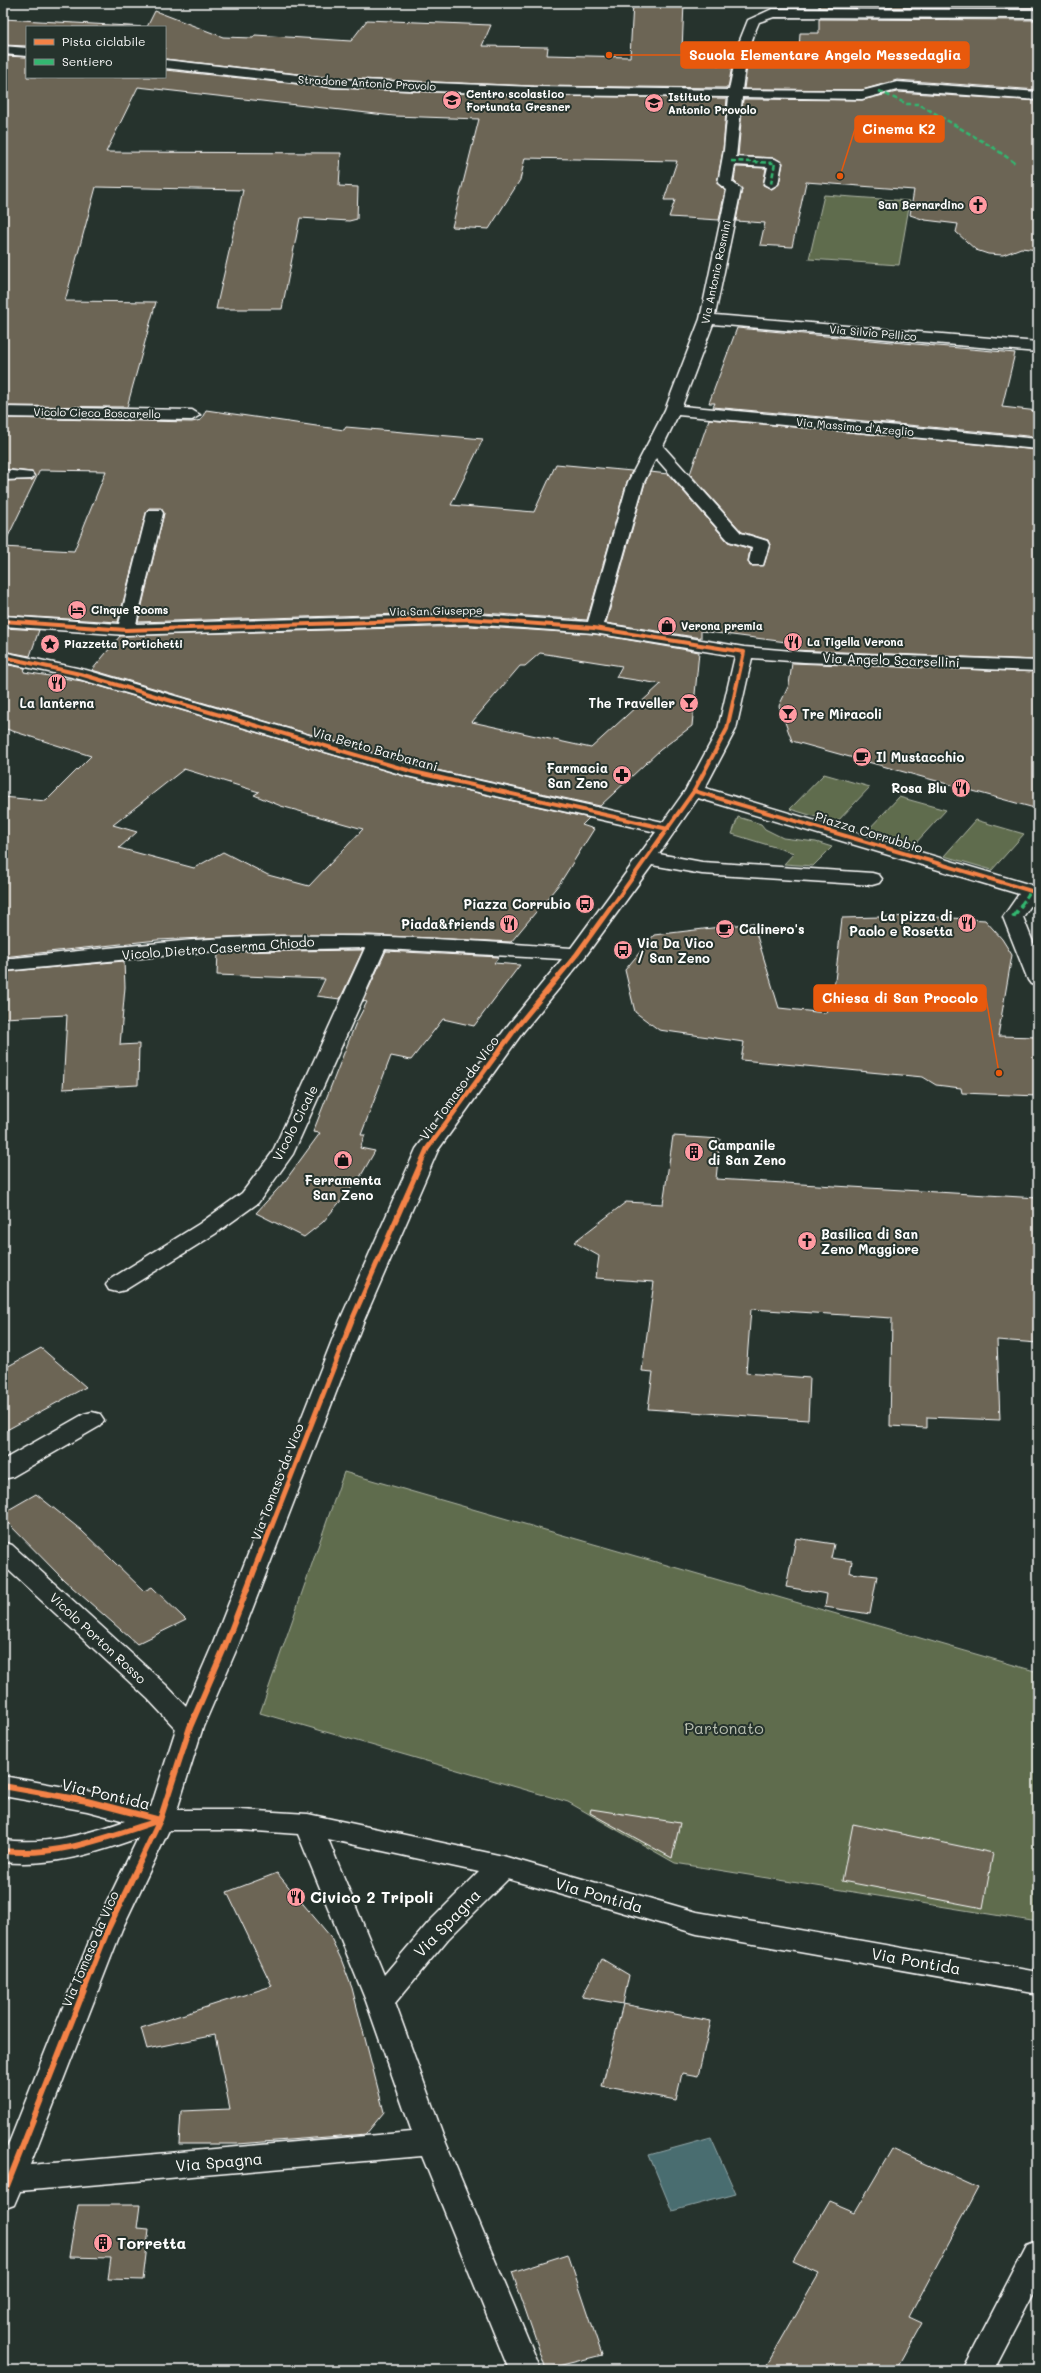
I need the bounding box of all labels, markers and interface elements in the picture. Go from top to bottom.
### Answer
legend [26,26,166,78]
text: Pista ciclabile [62,33,145,49]
callout: Scuola Elementare Angelo Messedaglia [681,42,969,68]
text: Scuola Elementare Angelo Messedaglia [689,45,961,64]
text: Sentiero [62,53,112,69]
street label: Stradone Antonio Provolo [298,71,437,94]
place label: Centro scolastico Fortunata Gresner [466,86,570,114]
school or university icon: Centro scolastico Fortunata Gresner [441,89,463,111]
place label: Istituto Antonio Provolo [668,89,757,117]
school or university icon: Istituto Antonio Provolo [643,92,665,114]
callout: Cinema K2 [855,116,944,142]
text: Cinema K2 [862,119,936,138]
church icon: San Bernardino [967,194,989,216]
place label: San Bernardino [878,197,964,212]
street label: Via Antonio Rosmini [697,219,734,325]
street label: Via Silvio Pellico [829,321,918,344]
street label: Vicolo Cieco Boscarello [33,404,161,421]
street label: Via Massimo d'Azeglio [795,414,915,439]
hotel icon: Cinque Rooms [66,599,88,621]
place label: Cinque Rooms [91,602,169,617]
street label: Via San Giuseppe [389,602,483,619]
shop icon: Verona premia [656,615,678,637]
place label: Verona premia [681,618,763,633]
restaurant icon: La Tigella Verona [782,631,804,653]
place icon: Piazzetta Portichetti [39,633,61,655]
place label: La Tigella Verona [807,634,904,649]
place label: Piazzetta Portichetti [64,636,183,651]
street label: Via Angelo Scarsellini [822,649,960,670]
restaurant icon: La lanterna [46,672,68,694]
bar icon: The Traveller [678,692,700,714]
place label: La lanterna [20,694,94,711]
place label: The Traveller [589,694,675,711]
bar icon: Tre Miracoli [777,703,799,725]
place label: Tre Miracoli [802,705,882,722]
street label: Via Berto Barbarani [310,722,440,775]
cafe icon: Il Mustacchio [851,746,873,768]
place label: Il Mustacchio [876,748,965,765]
place label: Farmacia San Zeno [546,759,608,791]
pharmacy icon: Farmacia San Zeno [611,764,633,786]
restaurant icon: Rosa Blu [950,777,972,799]
place label: Rosa Blu [891,779,947,796]
street label: Piazza Corrubbio [813,807,926,856]
bus stop icon: Piazza Corrubio [574,893,596,915]
place label: Piazza Corrubio [463,895,571,912]
place label: La pizza di Paolo e Rosetta [849,907,953,939]
restaurant icon: La pizza di Paolo e Rosetta [956,912,978,934]
restaurant icon: Piada&friends [498,913,520,935]
place label: Piada&friends [401,915,495,932]
cafe icon: Calinero's [714,918,736,940]
place label: Calinero's [739,920,804,937]
street label: Vicolo Dietro Caserma Chiodo [121,932,315,963]
place label: Via Da Vico / San Zeno [637,934,713,966]
bus stop icon: Via Da Vico / San Zeno [612,939,634,961]
callout: Chiesa di San Procolo [814,985,986,1011]
text: Chiesa di San Procolo [822,988,978,1007]
street label: Via Tomaso da Vico [415,1032,502,1143]
street label: Vicolo Cicale [268,1082,321,1164]
place label: Campanile di San Zeno [708,1136,786,1168]
building icon: Campanile di San Zeno [683,1141,705,1163]
shop icon: Ferramenta San Zeno [332,1149,354,1171]
place label: Ferramenta San Zeno [305,1171,381,1203]
place label: Basilica di San Zeno Maggiore [821,1225,919,1257]
church icon: Basilica di San Zeno Maggiore [796,1230,818,1252]
street label: Via Tomaso da Vico [246,1420,307,1543]
street label: Vicolo Porton Rosso [46,1588,150,1687]
park label: Partonato [684,1717,764,1738]
street label: Via Pontida [60,1773,153,1814]
street label: Via Pontida [553,1872,646,1917]
street label: Via Spagna [409,1884,485,1961]
restaurant icon: Civico 2 Tripoli [285,1886,307,1908]
place label: Civico 2 Tripoli [310,1886,434,1907]
street label: Via Tomaso da Vico [57,1888,122,2009]
street label: Via Pontida [870,1942,962,1979]
street label: Via Spagna [175,2147,263,2176]
building icon: Torretta [92,2232,114,2254]
place label: Torretta [117,2232,187,2253]

